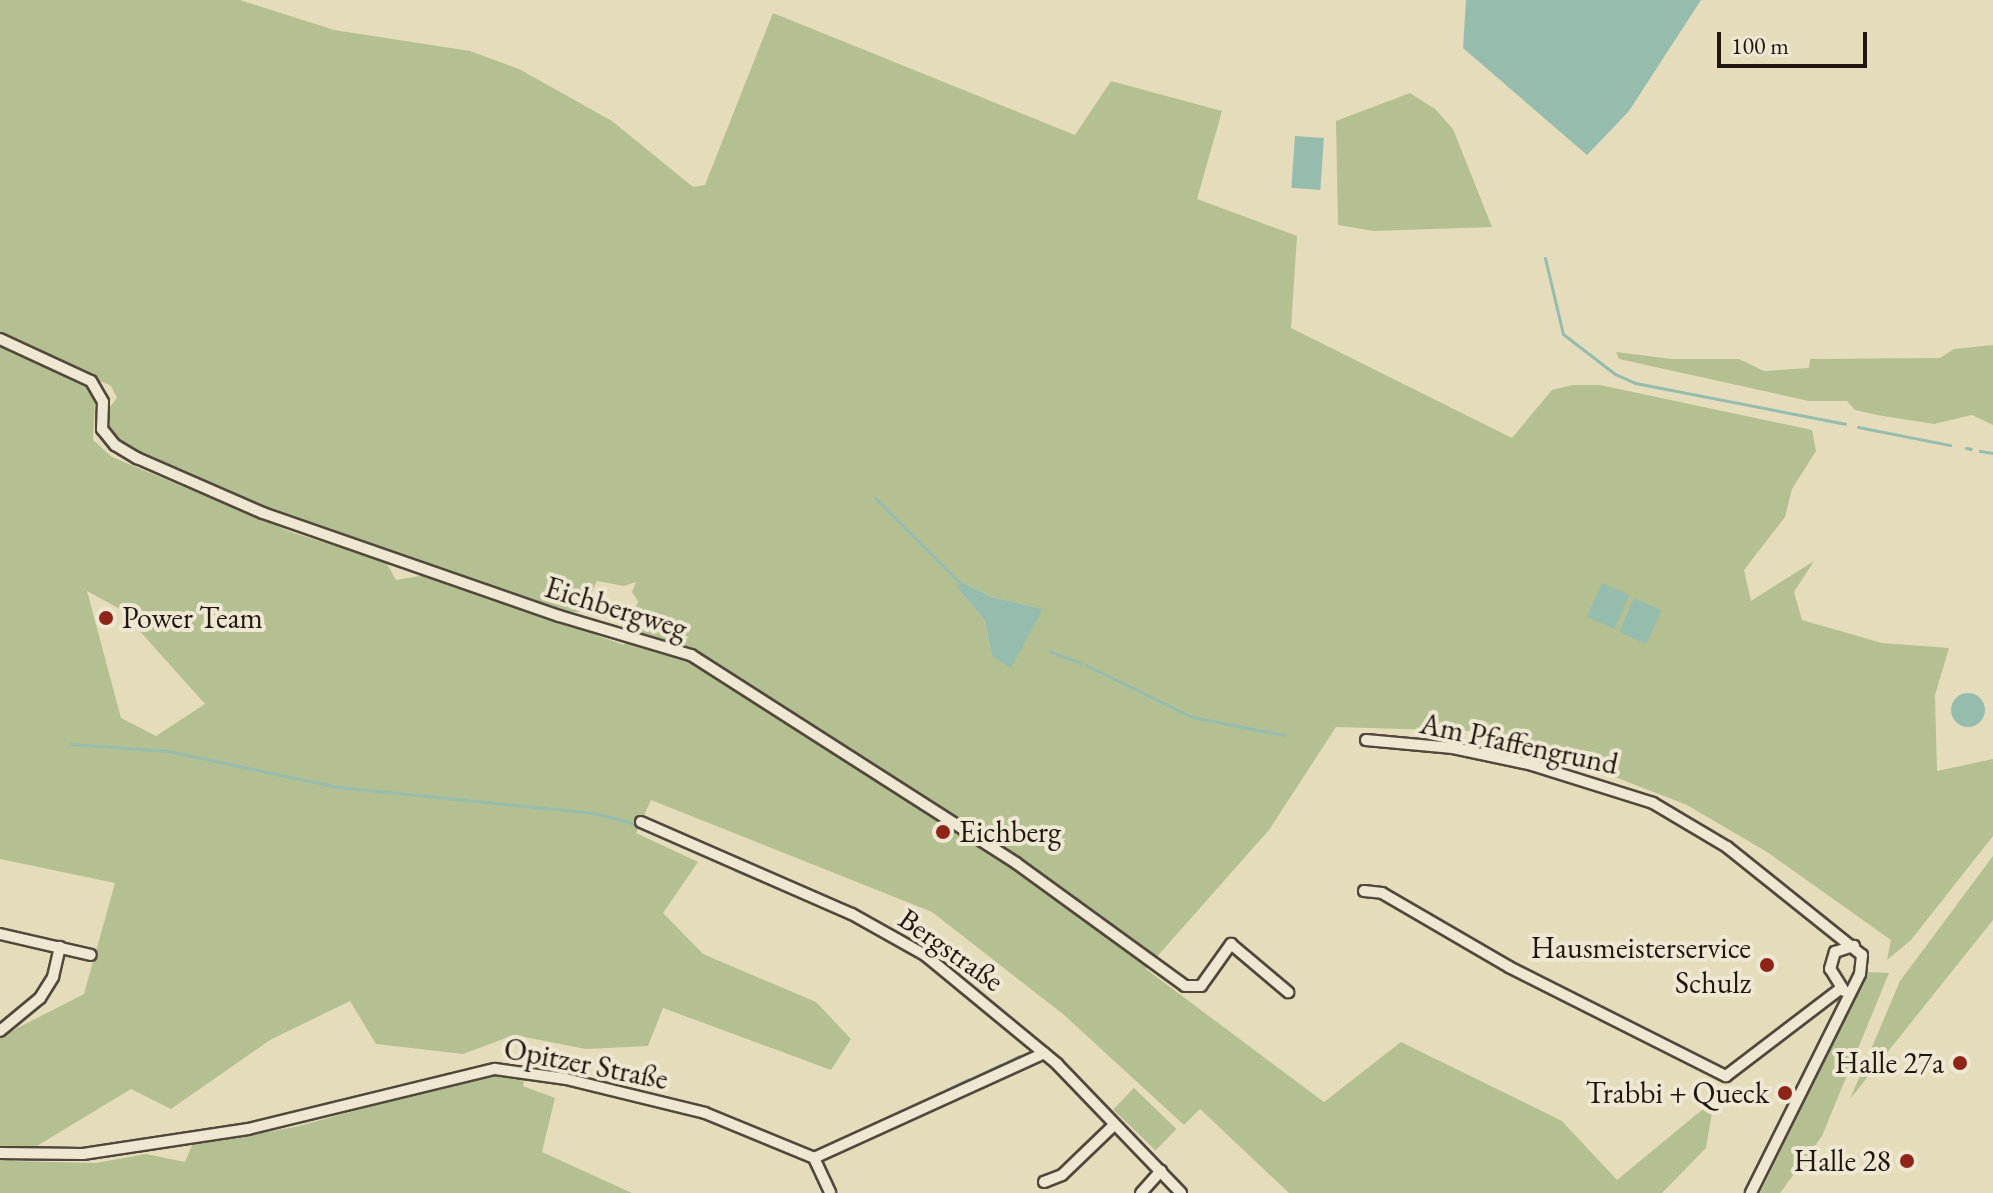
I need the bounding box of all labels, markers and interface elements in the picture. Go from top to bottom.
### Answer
scale bar [1721,16,1871,66]
text: 100 m [1731,30,1789,61]
street label: Eichbergweg [541,569,691,647]
place label: Power Team [122,600,263,636]
marker: Power Team [97,609,115,627]
street label: Am Pfaffengrund [1417,705,1621,783]
place label: Eichberg [959,814,1061,850]
marker: Eichberg [934,823,952,841]
street label: Bergstraße [891,901,1011,999]
place label: Hausmeisterservice Schulz [1531,930,1751,1000]
marker: Hausmeisterservice Schulz [1758,956,1776,974]
street label: Opitzer Straße [501,1030,671,1098]
place label: Halle 27a [1835,1045,1944,1081]
marker: Halle 27a [1951,1054,1969,1072]
place label: Trabbi + Queck [1586,1075,1769,1111]
marker: Trabbi + Queck [1776,1084,1794,1102]
place label: Halle 28 [1794,1143,1891,1179]
marker: Halle 28 [1898,1152,1916,1170]

